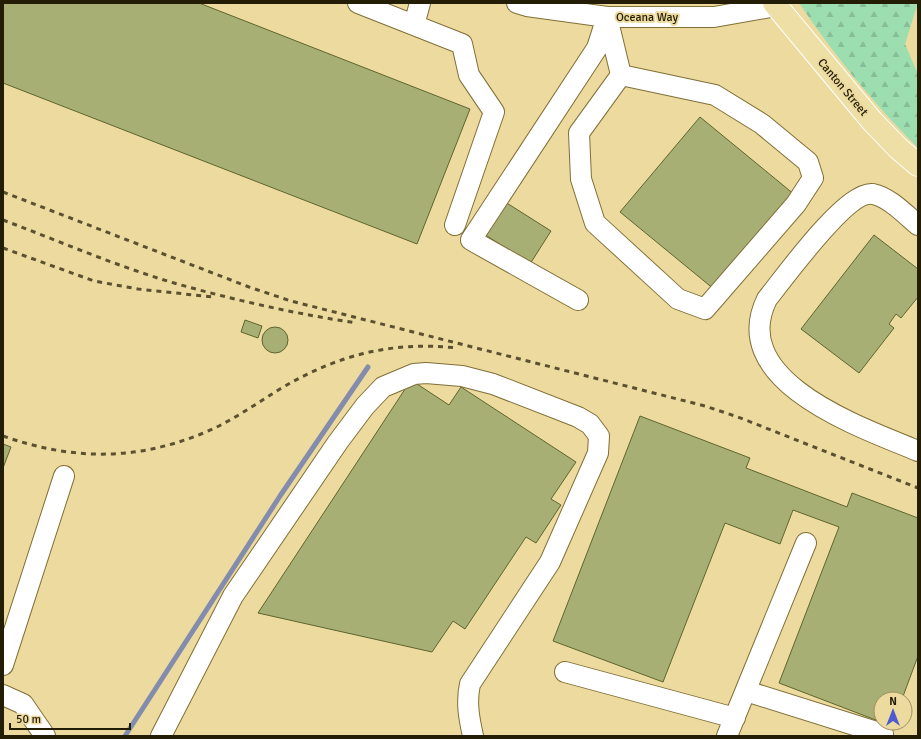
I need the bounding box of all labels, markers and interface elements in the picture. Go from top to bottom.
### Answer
street label: Oceana Way [616,10,678,25]
street label: Canton Street [814,55,871,119]
north arrow [873,691,913,731]
text: N [889,695,897,708]
scale bar [10,705,130,731]
text: 50 m [16,712,41,727]

